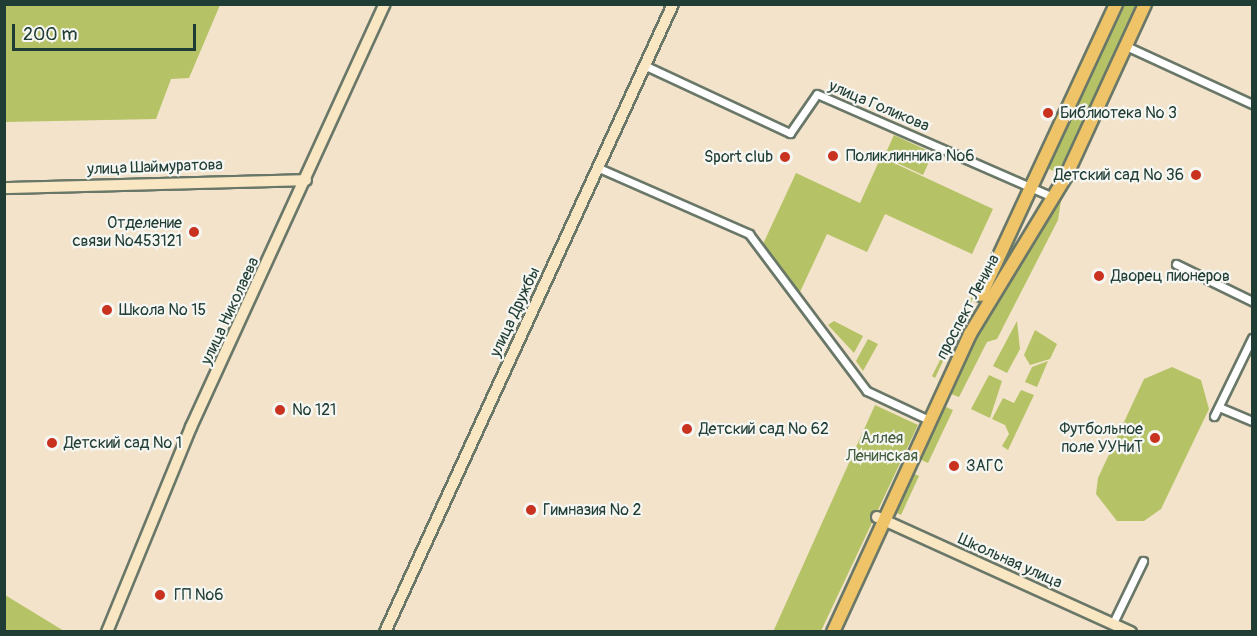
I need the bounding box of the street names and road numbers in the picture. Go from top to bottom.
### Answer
street label: улица Голикова [826,76,932,136]
street label: улица Шаймуратова [87,155,223,179]
street label: проспект Ленина [932,251,1004,363]
street label: улица Николаева [197,254,263,368]
street label: улица Дружбы [486,264,544,360]
street label: Школьная улица [955,529,1065,593]

